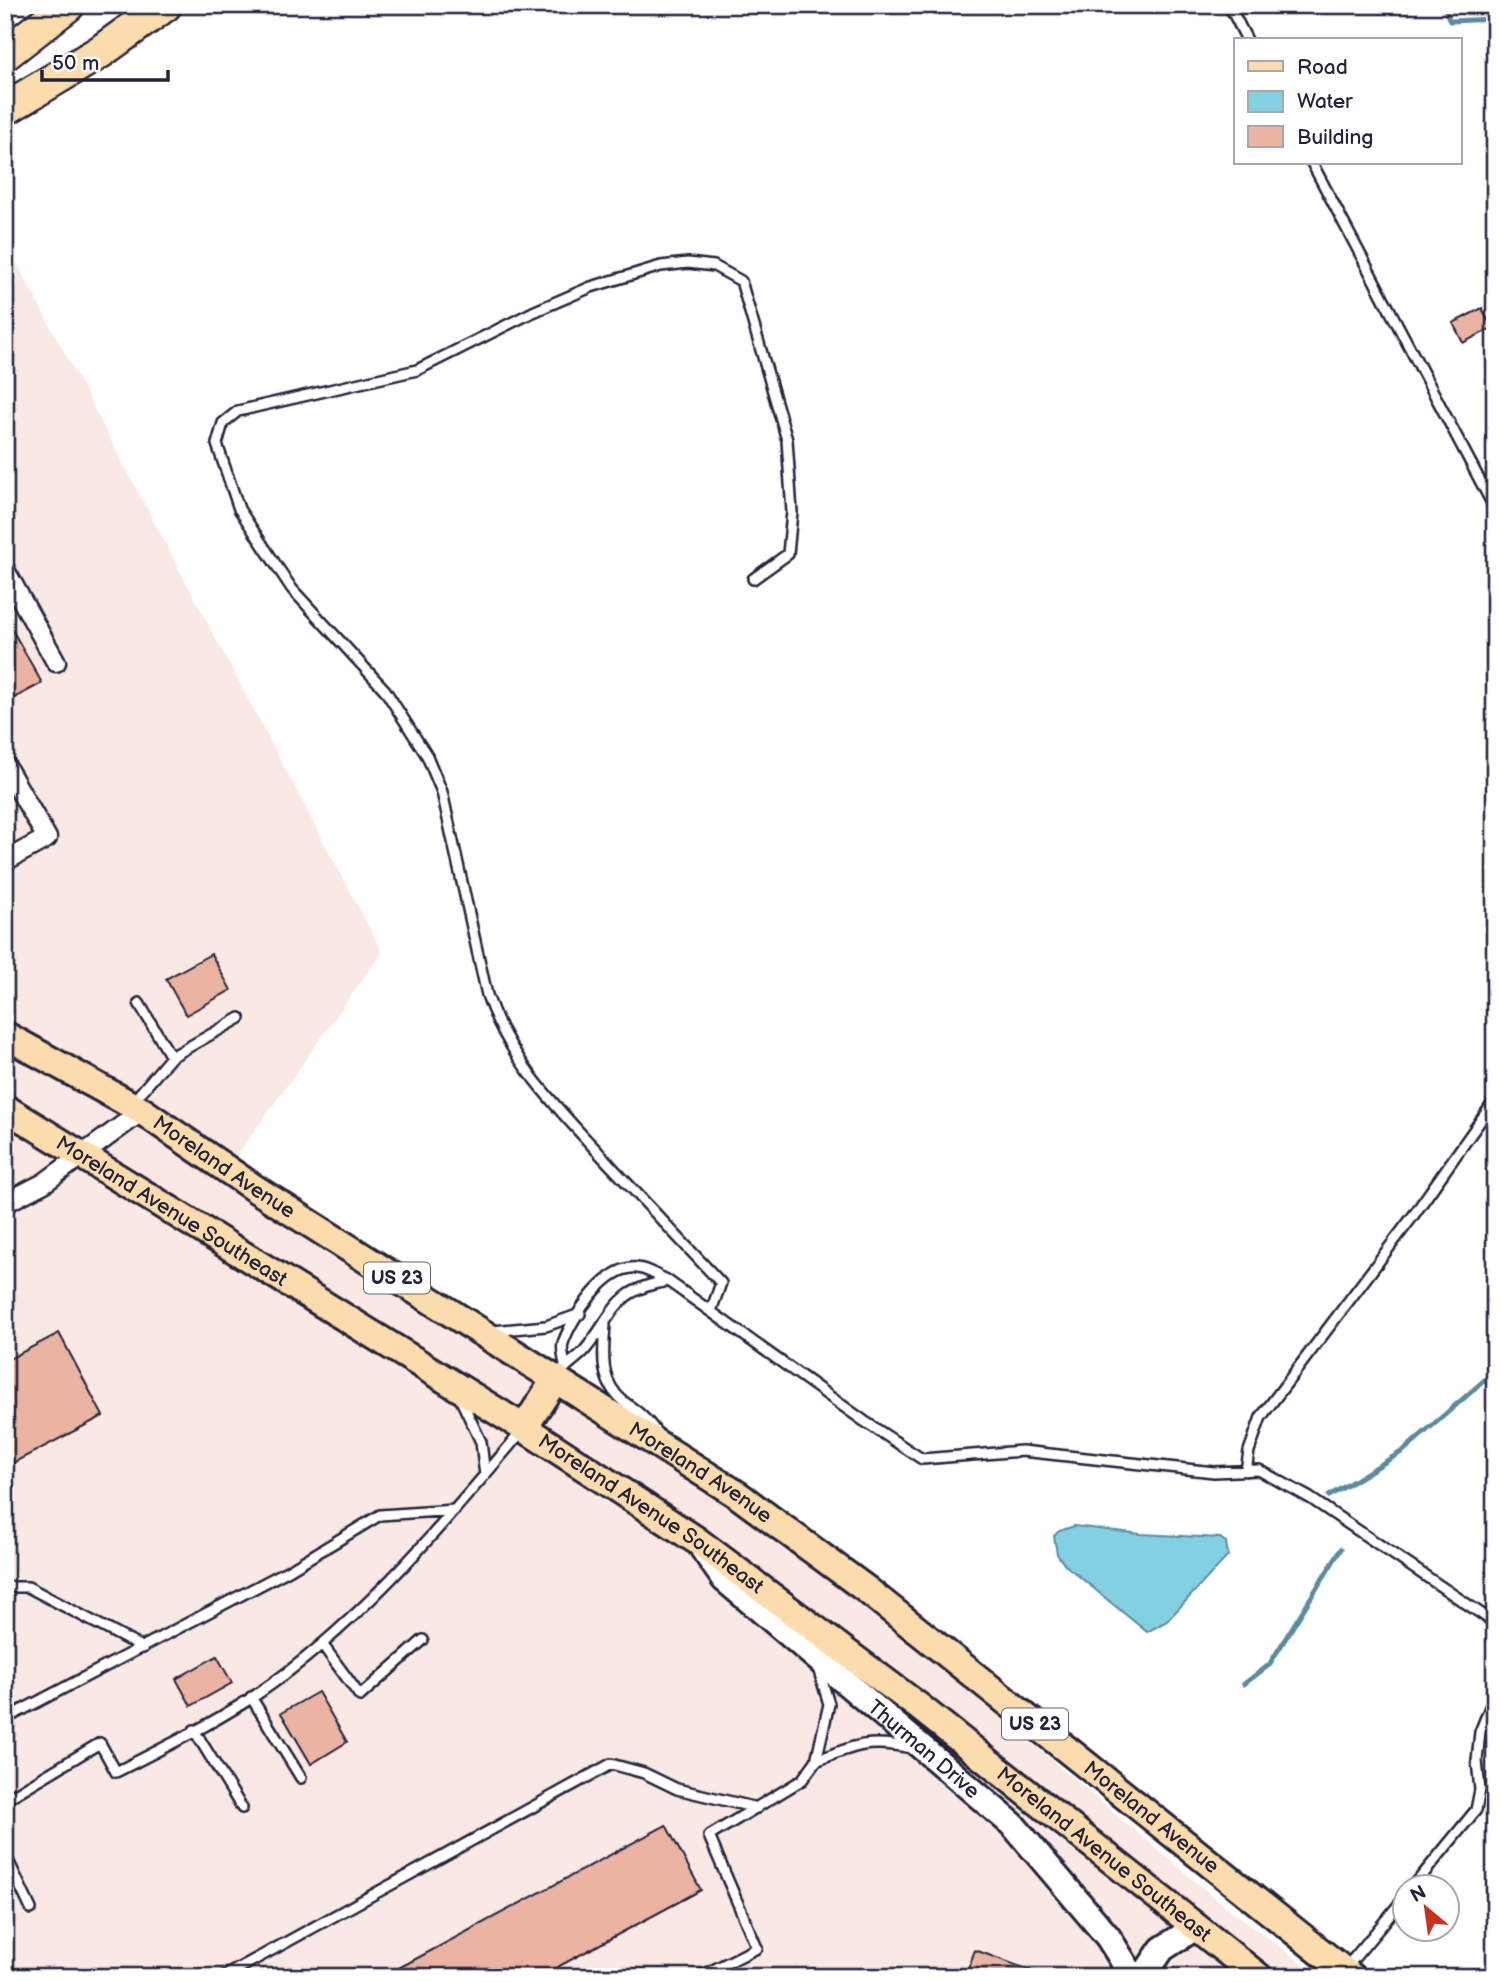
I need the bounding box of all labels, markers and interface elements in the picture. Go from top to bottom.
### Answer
scale bar [42,38,168,82]
legend [1234,38,1462,164]
text: 50 m [52,51,99,76]
text: Road [1297,55,1348,80]
text: Water [1297,89,1353,114]
text: Building [1297,125,1373,150]
street label: Moreland Avenue [148,1110,300,1223]
street label: Moreland Avenue Southeast [52,1130,292,1292]
road number: US 23 [364,1262,430,1294]
street label: Moreland Avenue [624,1417,777,1528]
street label: Moreland Avenue Southeast [534,1428,769,1599]
street label: Thurman Drive [863,1694,985,1804]
road number: US 23 [1002,1708,1068,1740]
street label: Moreland Avenue [1079,1755,1224,1879]
street label: Moreland Avenue Southeast [992,1761,1217,1947]
north arrow [1392,1874,1462,1944]
text: N [1407,1881,1430,1908]

